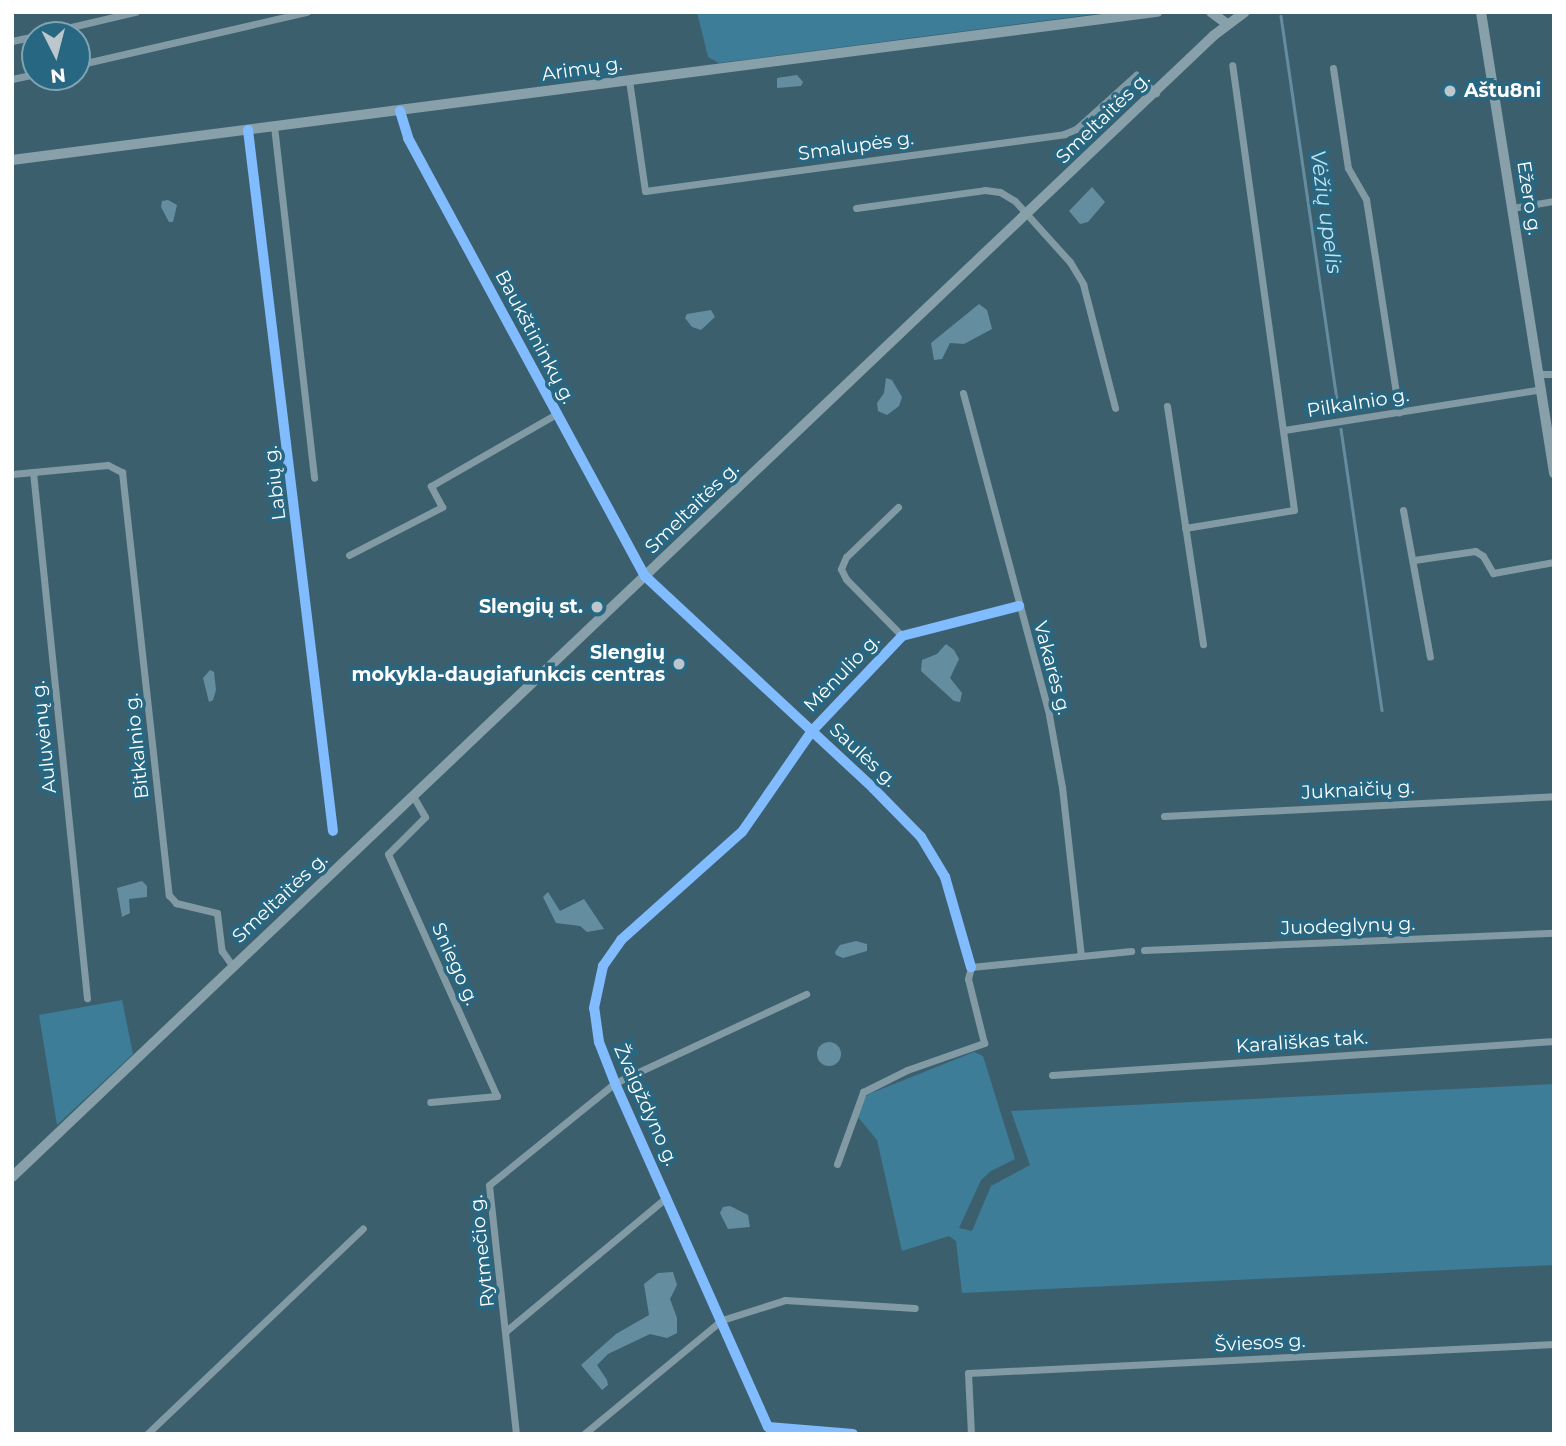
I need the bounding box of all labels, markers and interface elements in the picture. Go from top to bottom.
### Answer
north arrow [21,21,91,91]
street label: Arimų g. [540,52,624,86]
text: N [49,63,67,88]
street label: Smeltaitės g. [1051,67,1155,169]
place label: Aštu8ni [1464,80,1541,102]
marker: Aštu8ni [1442,83,1458,99]
street label: Smalupės g. [797,127,915,165]
water label: Vėžių upelis [1305,149,1347,275]
street label: Ežero g. [1512,159,1546,237]
street label: Baukštininkų g. [490,266,580,408]
street label: Pilkalnio g. [1305,384,1411,422]
street label: Labių g. [259,444,291,522]
street label: Smeltaitės g. [640,457,744,559]
place label: Slengių st. [479,596,583,618]
marker: Slengių st. [589,599,605,615]
street label: Vakarės g. [1029,619,1075,717]
street label: Mėnulio g. [799,629,885,717]
place label: Slengių mokykla-daugiafunkcis centras [351,642,665,686]
marker: Slengių mokykla-daugiafunkcis centras [671,656,687,672]
street label: Auluvėnų g. [27,680,61,794]
street label: Bitkalnio g. [120,692,154,800]
street label: Saulės g. [825,718,901,792]
street label: Juknaičių g. [1301,776,1415,804]
street label: Smeltaitės g. [228,848,332,948]
street label: Juodeglynų g. [1280,912,1416,940]
street label: Sniego g. [427,919,483,1009]
street label: Karališkas tak. [1235,1026,1369,1058]
street label: Žvaigždyno g. [609,1041,683,1169]
street label: Rytmečio g. [465,1194,499,1308]
street label: Šviesos g. [1214,1329,1306,1357]

